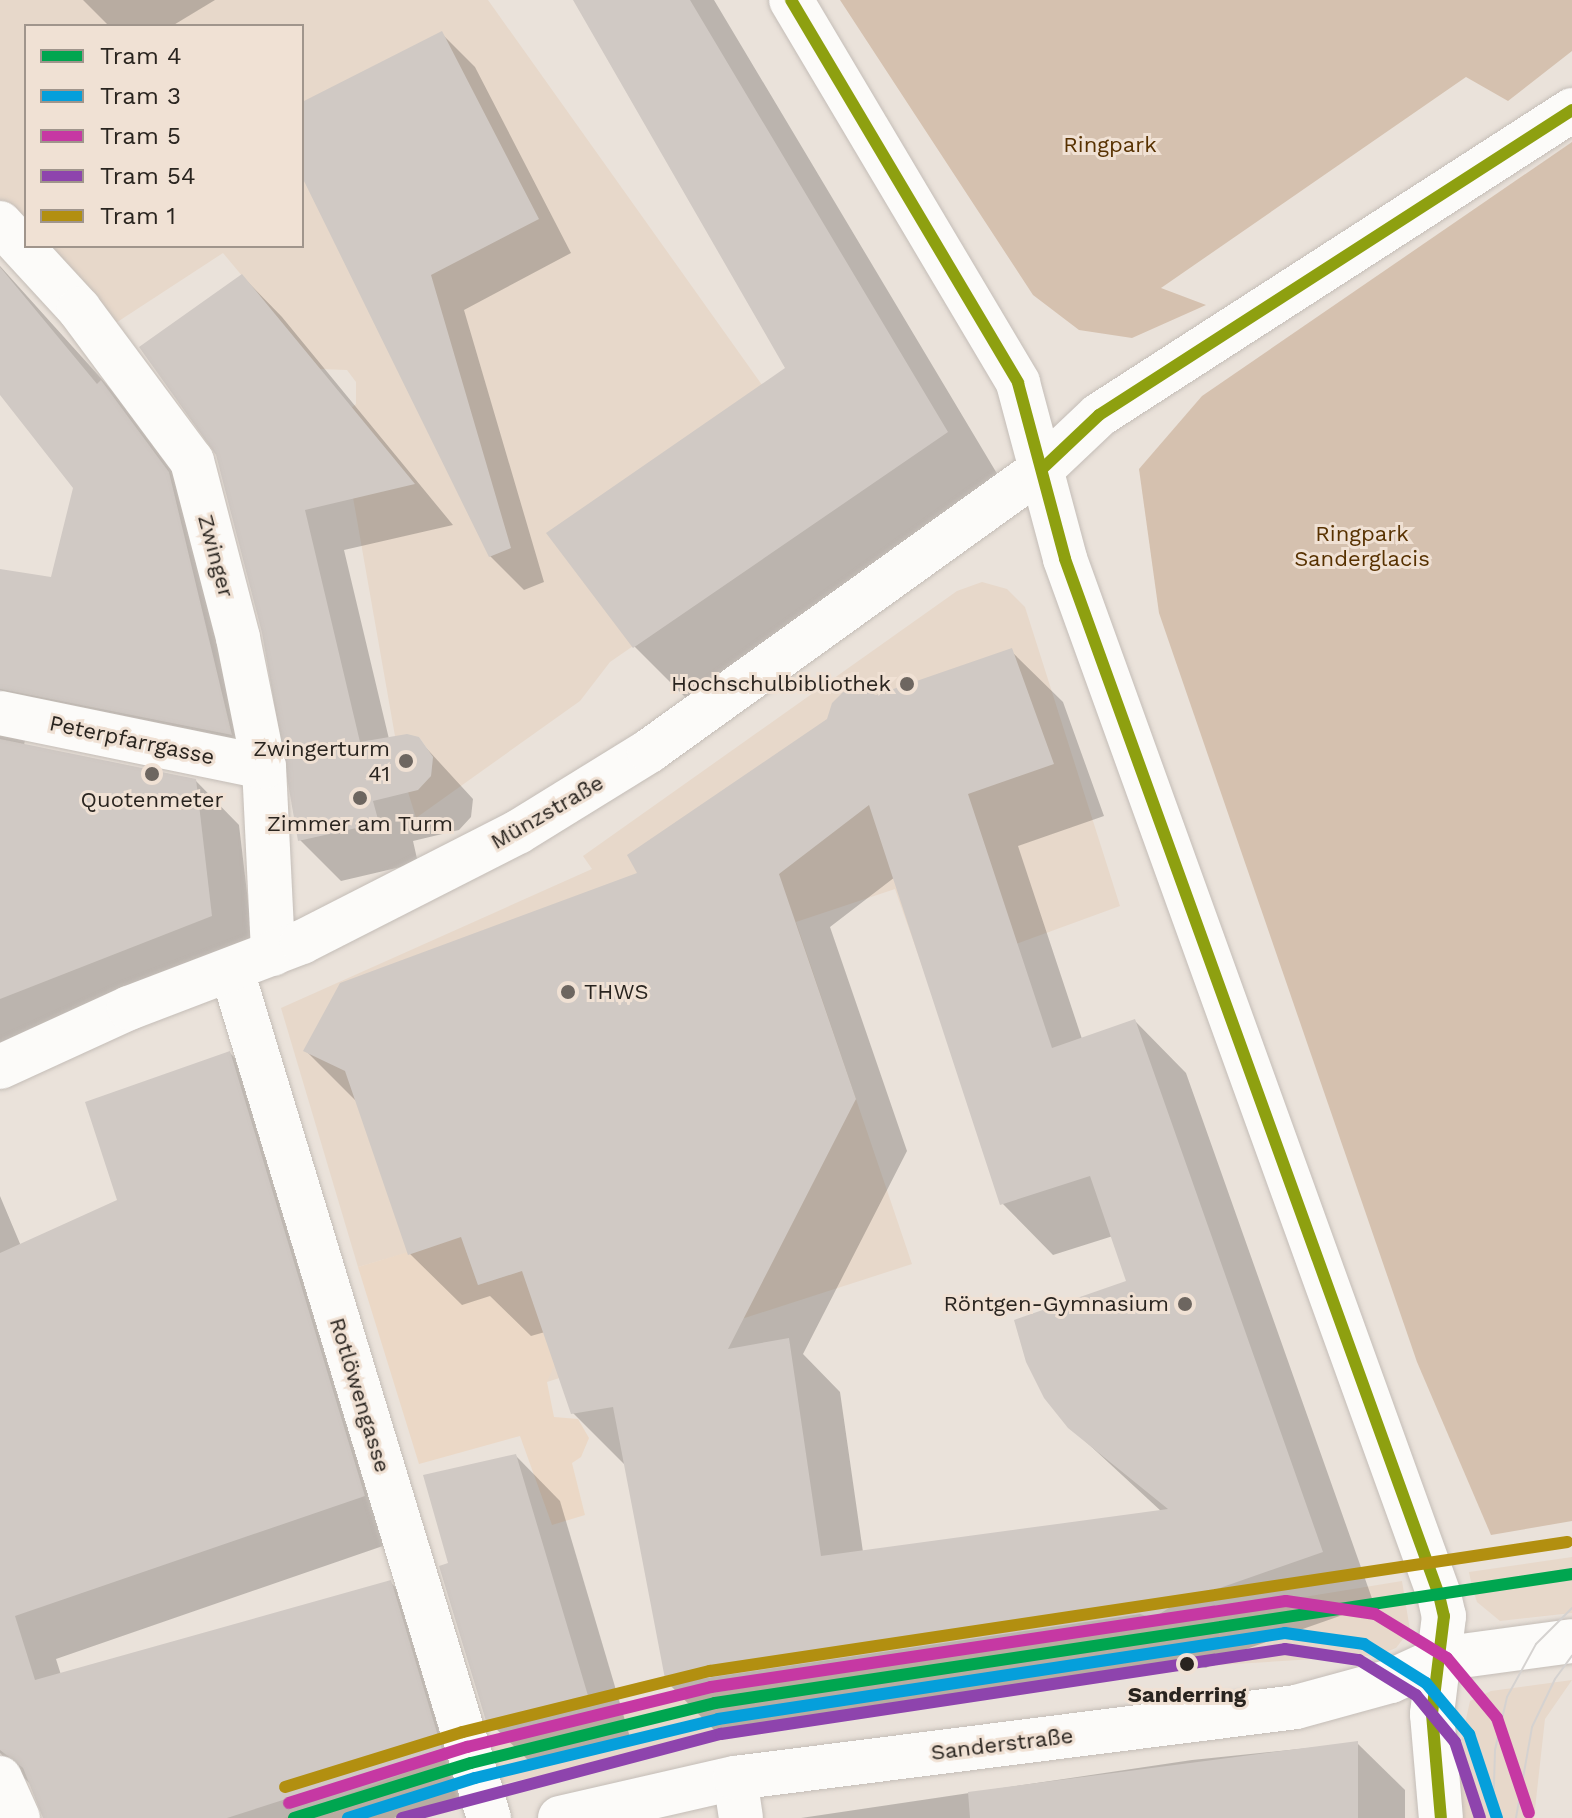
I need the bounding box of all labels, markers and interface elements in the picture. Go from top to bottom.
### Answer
legend [24,24,304,248]
text: Tram 4 [100,42,182,70]
text: Tram 3 [100,82,181,110]
text: Tram 5 [100,122,181,150]
park label: Ringpark [1063,132,1157,158]
text: Tram 54 [100,162,196,190]
text: Tram 1 [100,202,176,230]
street label: Zwinger [192,512,240,600]
park label: Ringpark Sanderglacis [1294,520,1430,572]
place label: Hochschulbibliothek [671,671,891,697]
marker: Hochschulbibliothek [898,675,916,693]
street label: Peterpfarrgasse [47,710,217,770]
place label: Zwingerturm 41 [253,735,390,786]
marker: Zwingerturm 41 [397,752,415,770]
marker: Quotenmeter [143,765,161,783]
street label: Münzstraße [486,769,608,855]
place label: Quotenmeter [81,787,223,813]
marker: Zimmer am Turm [351,789,369,807]
place label: Zimmer am Turm [266,811,454,837]
place label: THWS [584,979,649,1005]
marker: THWS [559,983,577,1001]
place label: Röntgen-Gymnasium [943,1291,1169,1317]
marker: Röntgen-Gymnasium [1176,1295,1194,1313]
street label: Rotlöwengasse [324,1314,396,1476]
marker: Sanderring [1173,1650,1201,1678]
place label: Sanderring [1128,1682,1246,1708]
street label: Sanderstraße [929,1722,1075,1766]

